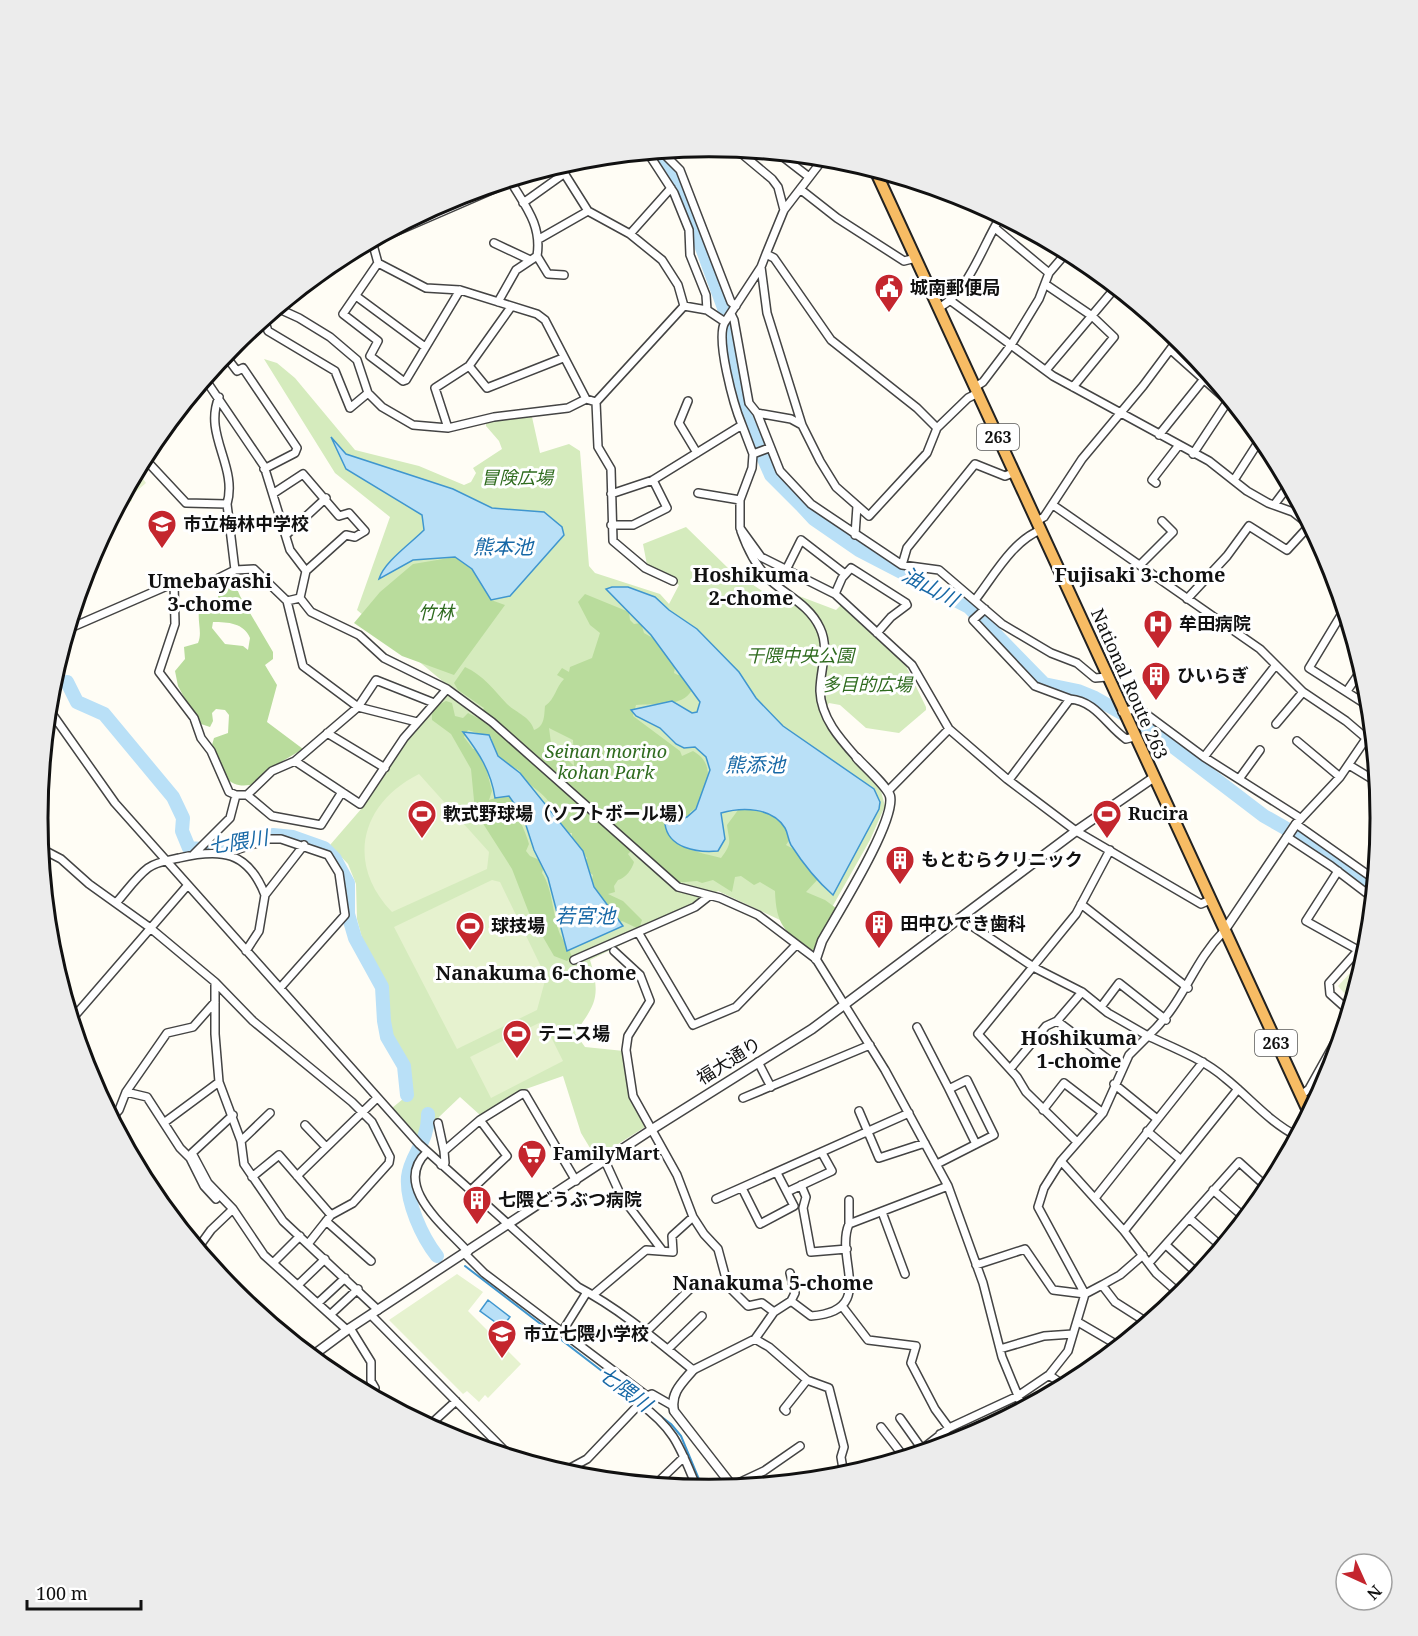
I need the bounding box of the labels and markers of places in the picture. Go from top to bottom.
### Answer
public building icon: 城南郵便局 [873,272,905,314]
place label: 城南郵便局 [910,275,1000,299]
school or university icon: 市立梅林中学校 [146,508,178,550]
place label: 市立梅林中学校 [183,511,309,535]
hospital icon: 牟田病院 [1142,608,1174,650]
place label: 牟田病院 [1179,611,1251,635]
building icon: ひいらぎ [1140,660,1172,702]
place label: ひいらぎ [1177,663,1249,687]
sports icon: 軟式野球場（ソフトボール場） [406,798,438,840]
sports icon: Rucira [1091,798,1123,840]
place label: 軟式野球場（ソフトボール場） [443,801,695,825]
place label: Rucira [1128,801,1189,825]
building icon: もとむらクリニック [884,844,916,886]
place label: もとむらクリニック [921,847,1083,871]
building icon: 田中ひでき歯科 [863,908,895,950]
sports icon: 球技場 [454,910,486,952]
place label: 田中ひでき歯科 [900,911,1026,935]
place label: 球技場 [491,913,545,937]
sports icon: テニス場 [501,1018,533,1060]
place label: テニス場 [538,1021,610,1045]
supermarket icon: FamilyMart [516,1138,548,1180]
place label: FamilyMart [553,1141,660,1165]
building icon: 七隈どうぶつ病院 [461,1184,493,1226]
place label: 七隈どうぶつ病院 [498,1187,642,1211]
school or university icon: 市立七隈小学校 [486,1318,518,1360]
place label: 市立七隈小学校 [523,1321,649,1345]

